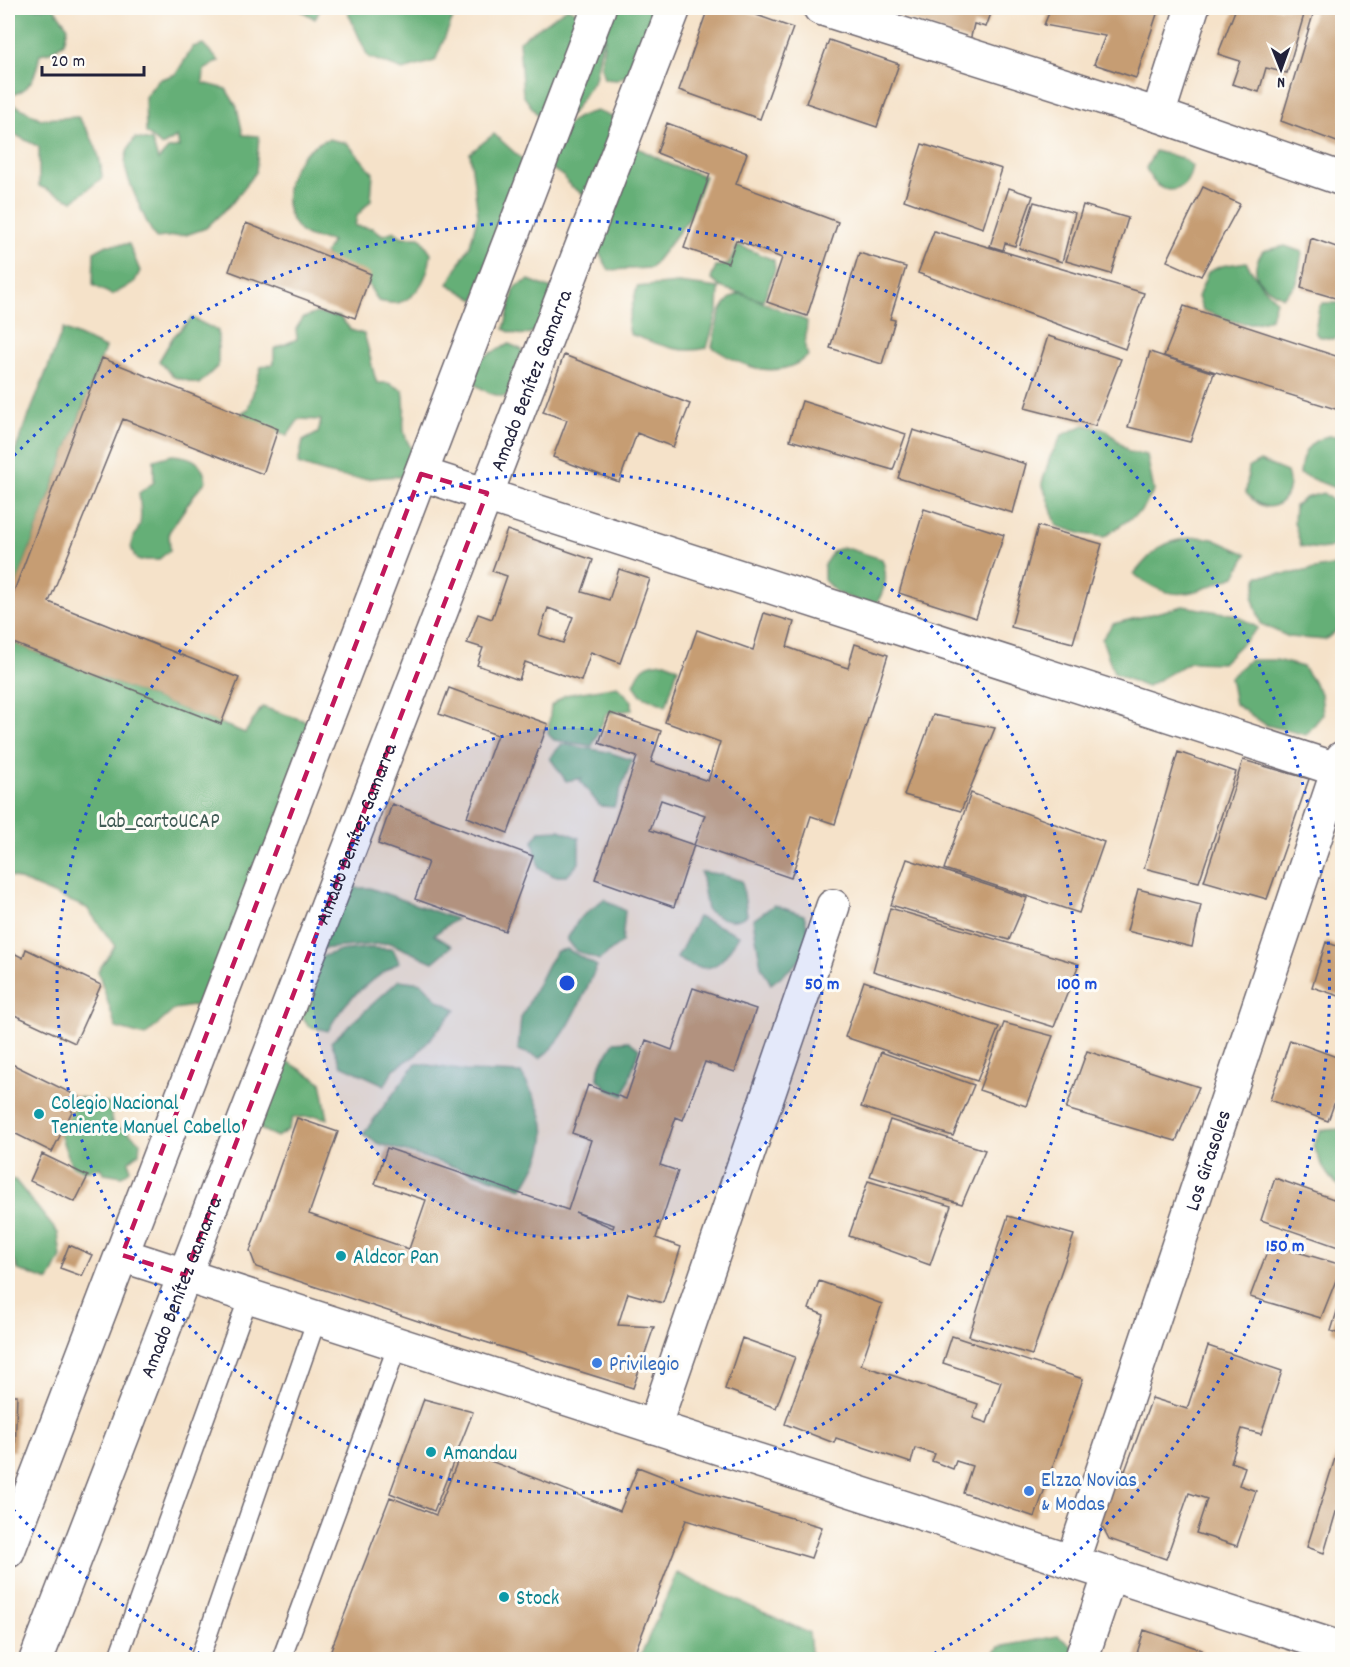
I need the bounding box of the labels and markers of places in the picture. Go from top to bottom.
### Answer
centre of rings [557,973,577,993]
place label: Colegio Nacional Teniente Manuel Cabello [51,1090,241,1144]
marker: Colegio Nacional Teniente Manuel Cabello [32,1107,46,1121]
place label: Aldcor Pan [353,1244,439,1274]
marker: Aldcor Pan [334,1249,348,1263]
place label: Privilegio [609,1351,679,1381]
marker: Privilegio [590,1356,604,1370]
place label: Amandau [443,1440,517,1470]
marker: Amandau [424,1445,438,1459]
place label: Elzza Novias & Modas [1041,1467,1137,1521]
marker: Elzza Novias & Modas [1022,1484,1036,1498]
place label: Stock [516,1585,559,1615]
marker: Stock [497,1590,511,1604]

